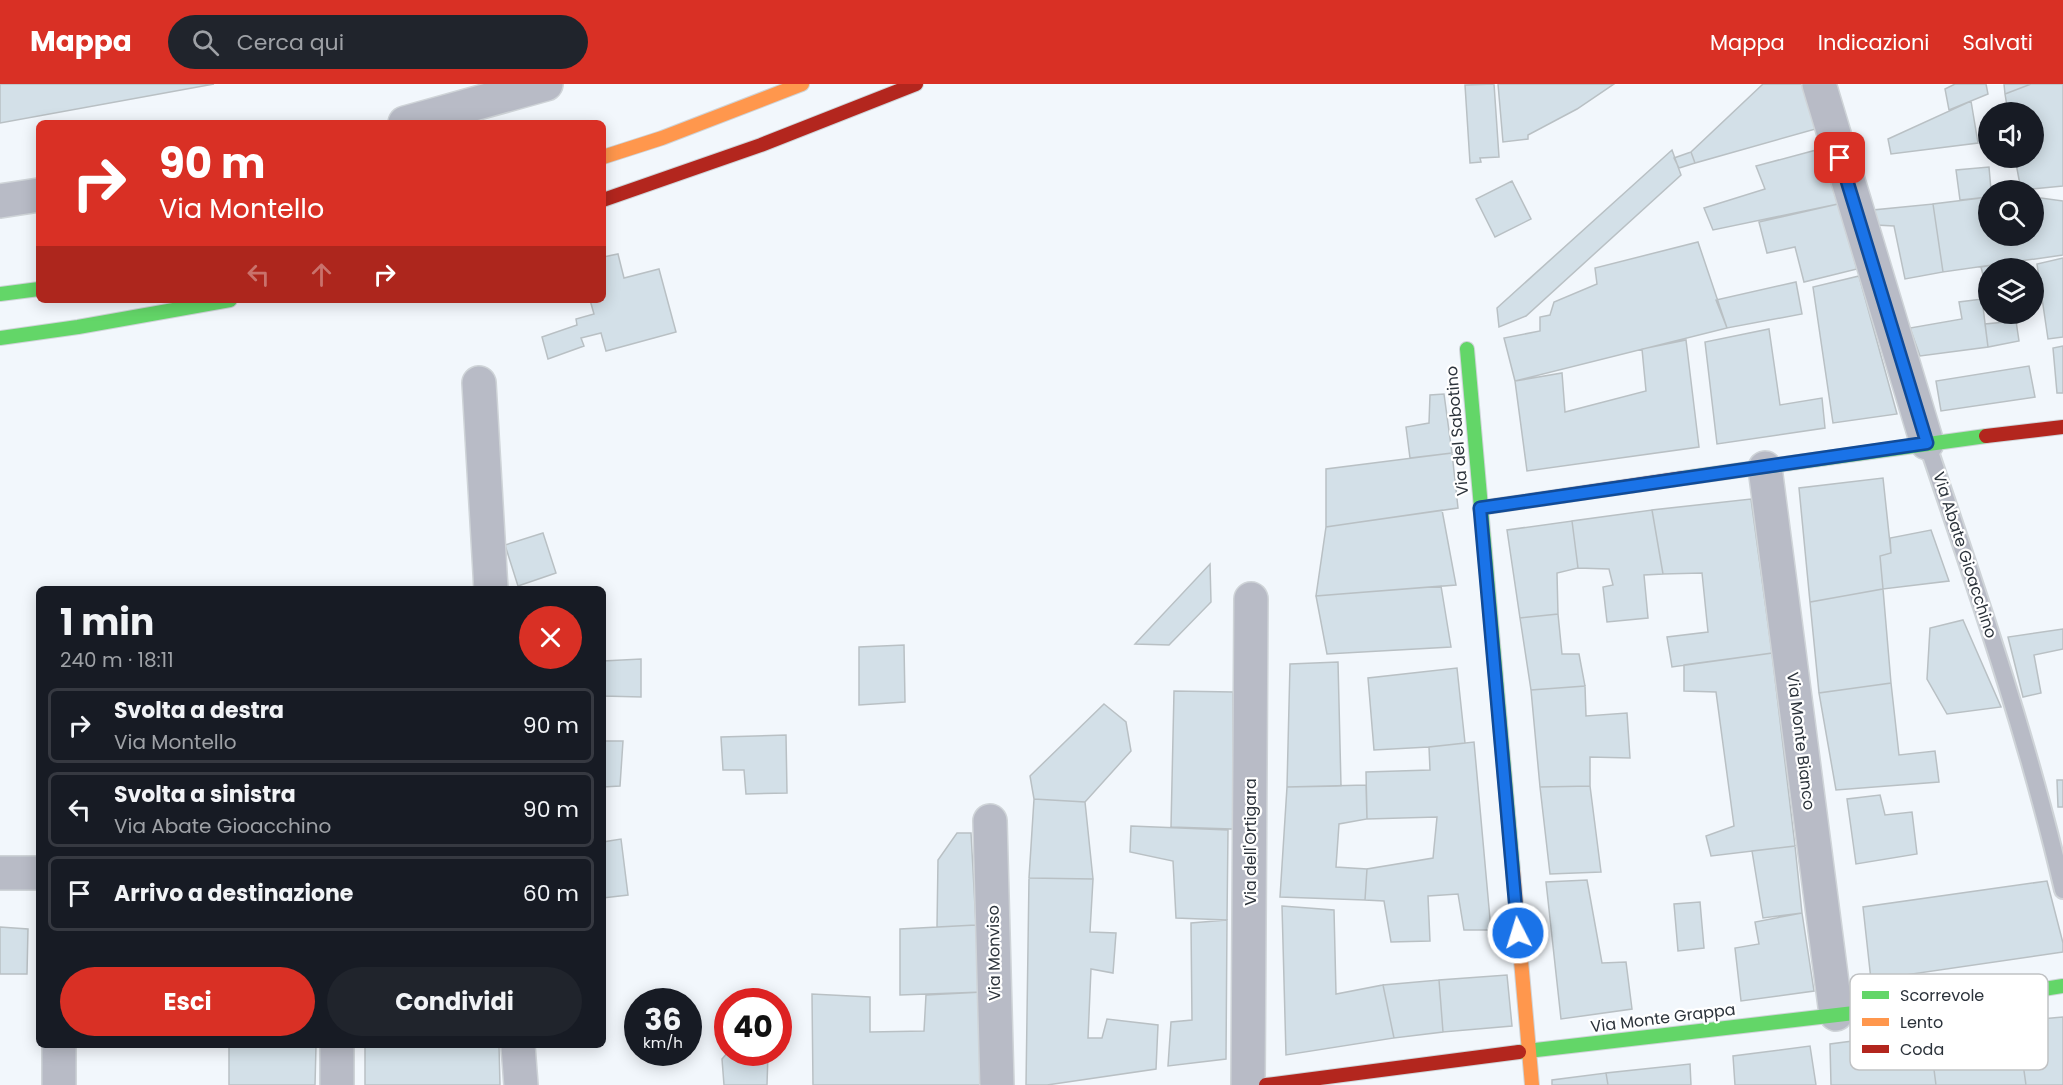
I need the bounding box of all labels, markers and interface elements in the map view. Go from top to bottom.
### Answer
search box [168,15,588,69]
text: Mappa [30,22,132,61]
icon: search [189,26,222,59]
text: Cerca qui [237,27,344,58]
text: Mappa [1710,28,1785,57]
text: Indicazioni [1818,28,1930,57]
text: Salvati [1963,28,2033,57]
map controls [1978,102,2044,324]
button: sound [1978,102,2044,168]
pin [1814,132,1865,183]
text: 90 m [159,134,266,193]
icon: arrive [1823,141,1856,174]
icon: right [60,144,138,222]
button: search [1978,180,2044,246]
text: Via Montello [159,190,324,227]
icon: left [242,258,275,291]
icon: ahead [305,258,338,291]
icon: right [368,258,401,291]
button: layers [1978,258,2044,324]
street label: Via del Sabotino [1440,365,1474,497]
street label: Via Abate Gioacchino [1927,469,2003,641]
text: 1 min [60,597,154,648]
button: close [519,606,582,669]
text: 240 m · 18:11 [60,646,174,674]
street label: Via Monte Bianco [1781,671,1821,811]
text: Svolta a destra [114,695,284,726]
icon: right [63,709,96,742]
text: 90 m [523,710,579,741]
text: Via Montello [114,728,236,756]
street label: Via dell'Ortigara [1239,778,1262,906]
text: Svolta a sinistra [114,779,296,810]
icon: left [63,793,96,826]
text: 90 m [523,794,579,825]
text: Via Abate Gioacchino [114,812,331,840]
icon: arrive [63,877,96,910]
text: Arrivo a destinazione [114,878,353,909]
text: 60 m [523,878,579,909]
position arrow [1486,901,1550,965]
street label: Via Monviso [982,905,1006,1001]
button: Esci [60,967,315,1036]
button: Condividi [327,967,582,1036]
legend [1850,974,2048,1070]
text: Scorrevole [1900,984,1984,1007]
speed limit sign: 40 [714,988,792,1066]
text: 36 [644,998,682,1041]
street label: Via Monte Grappa [1589,998,1737,1038]
text: Lento [1900,1011,1943,1034]
text: km/h [643,1032,683,1053]
text: Coda [1900,1038,1944,1061]

